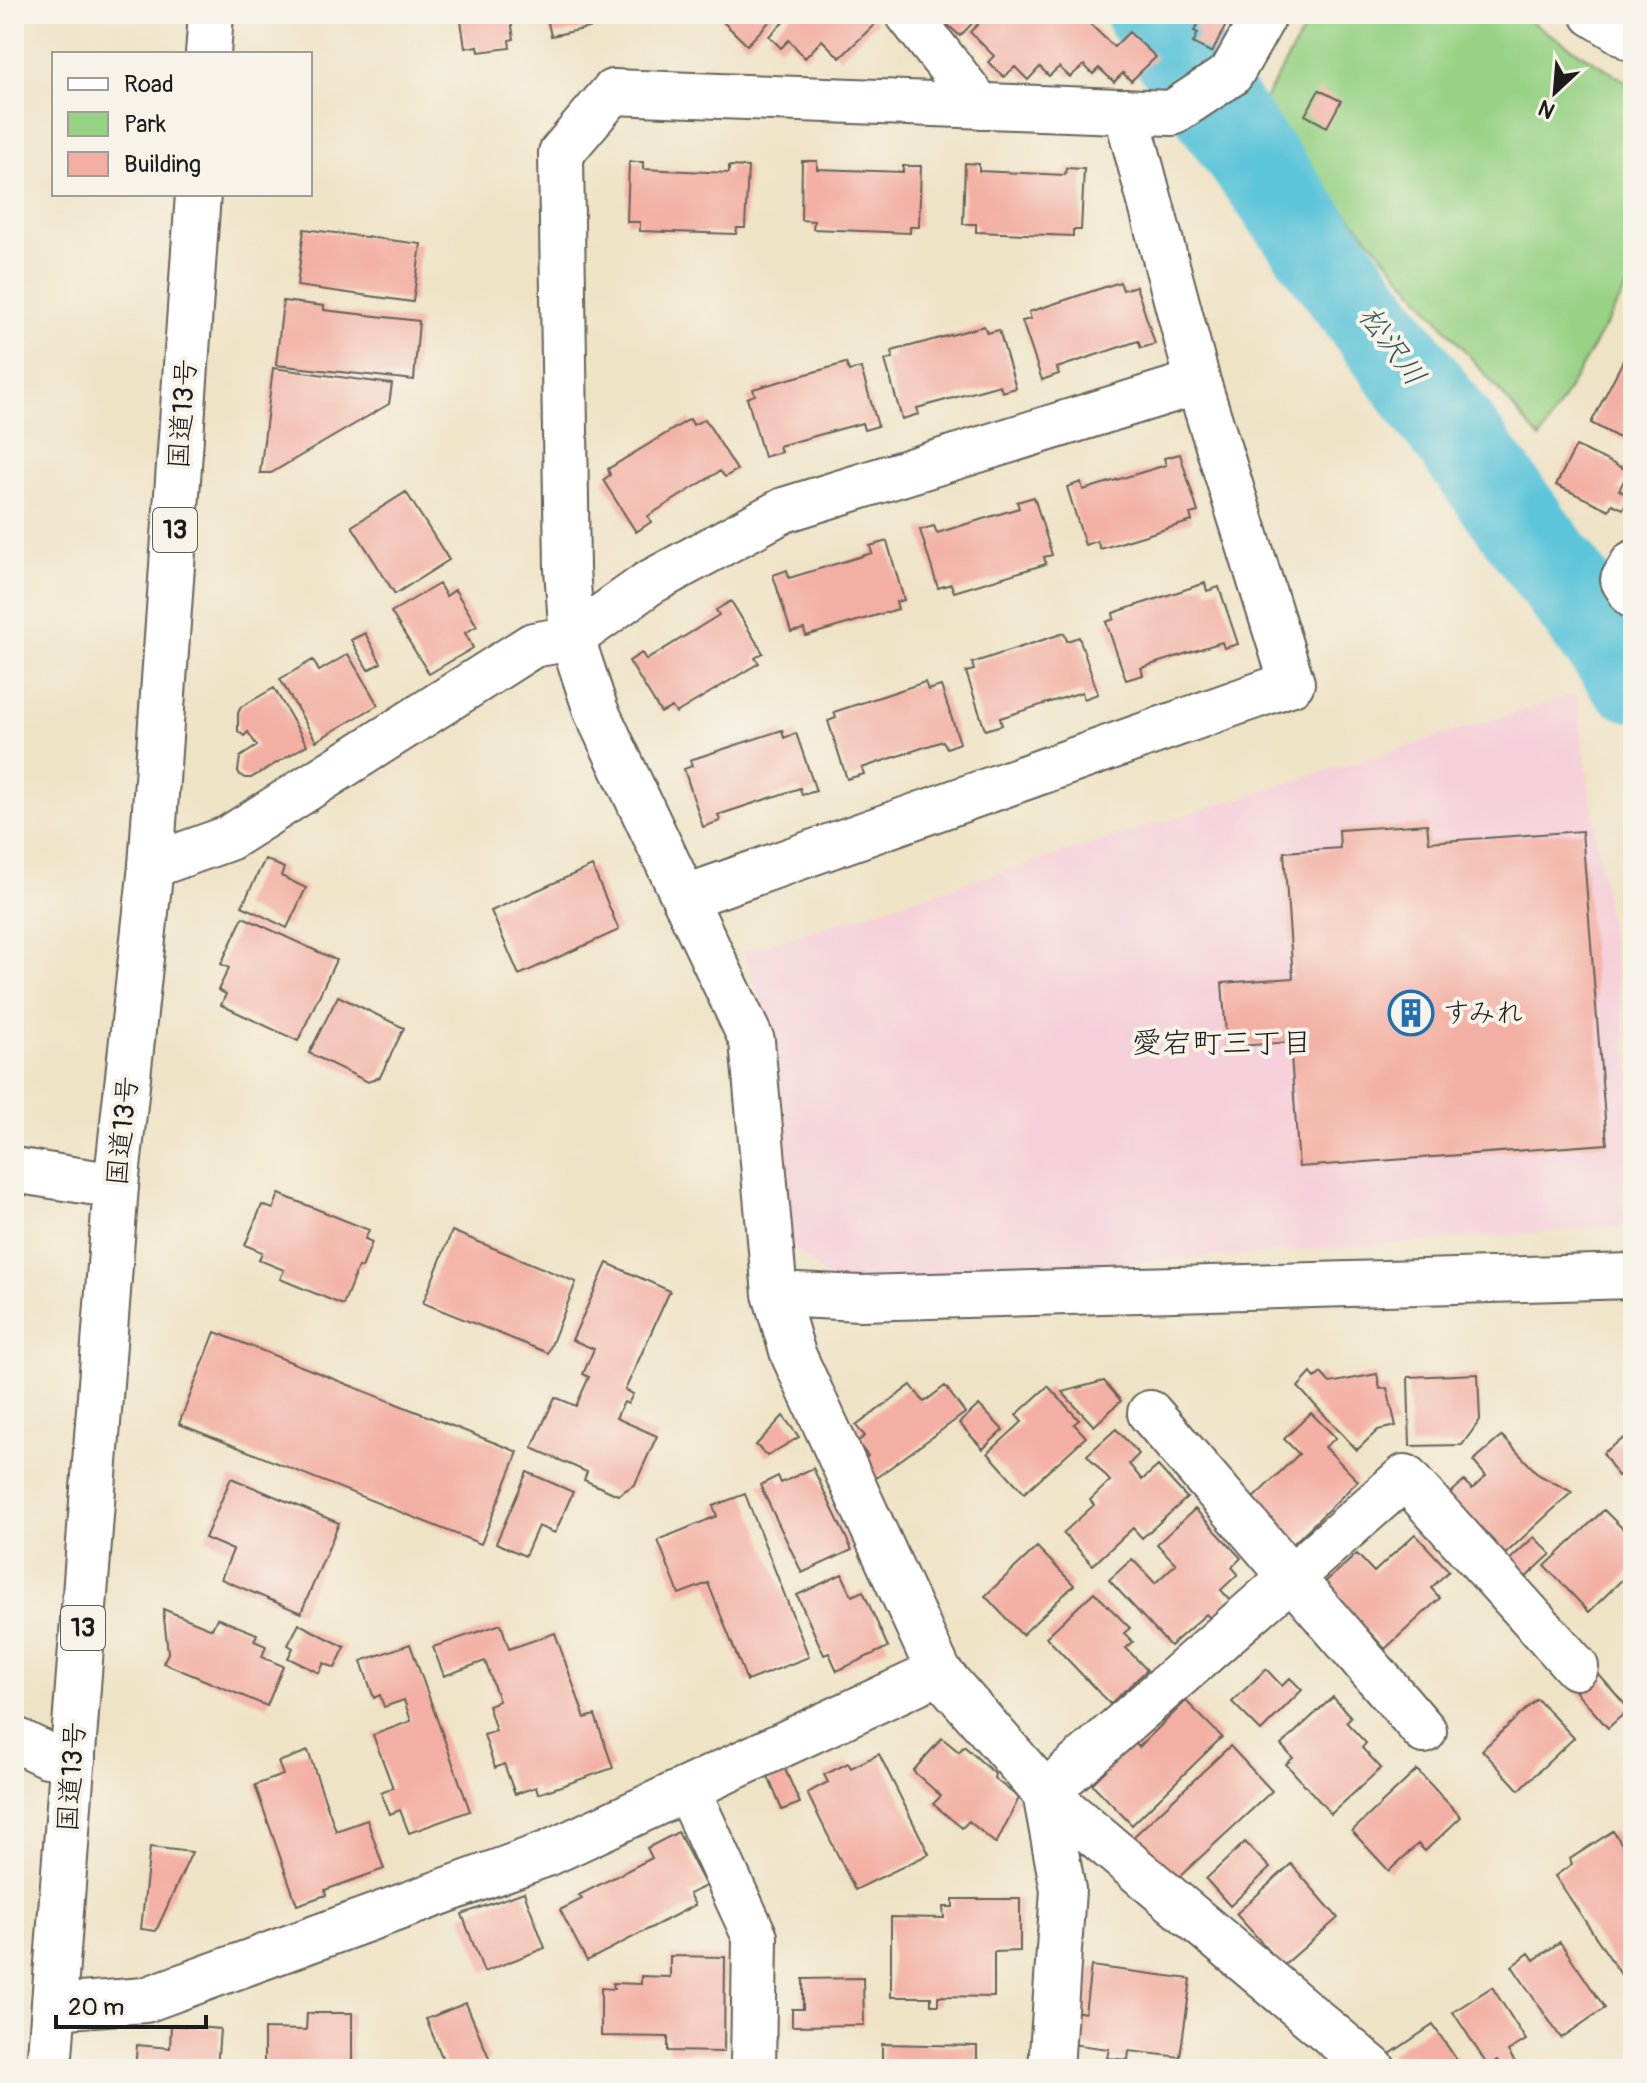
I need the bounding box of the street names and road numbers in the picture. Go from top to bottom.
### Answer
street label: 国道13号 [162,358,204,470]
road number: 13 [153,508,197,552]
street label: 国道13号 [100,1074,146,1188]
road number: 13 [61,1606,105,1650]
street label: 国道13号 [51,1721,93,1833]

